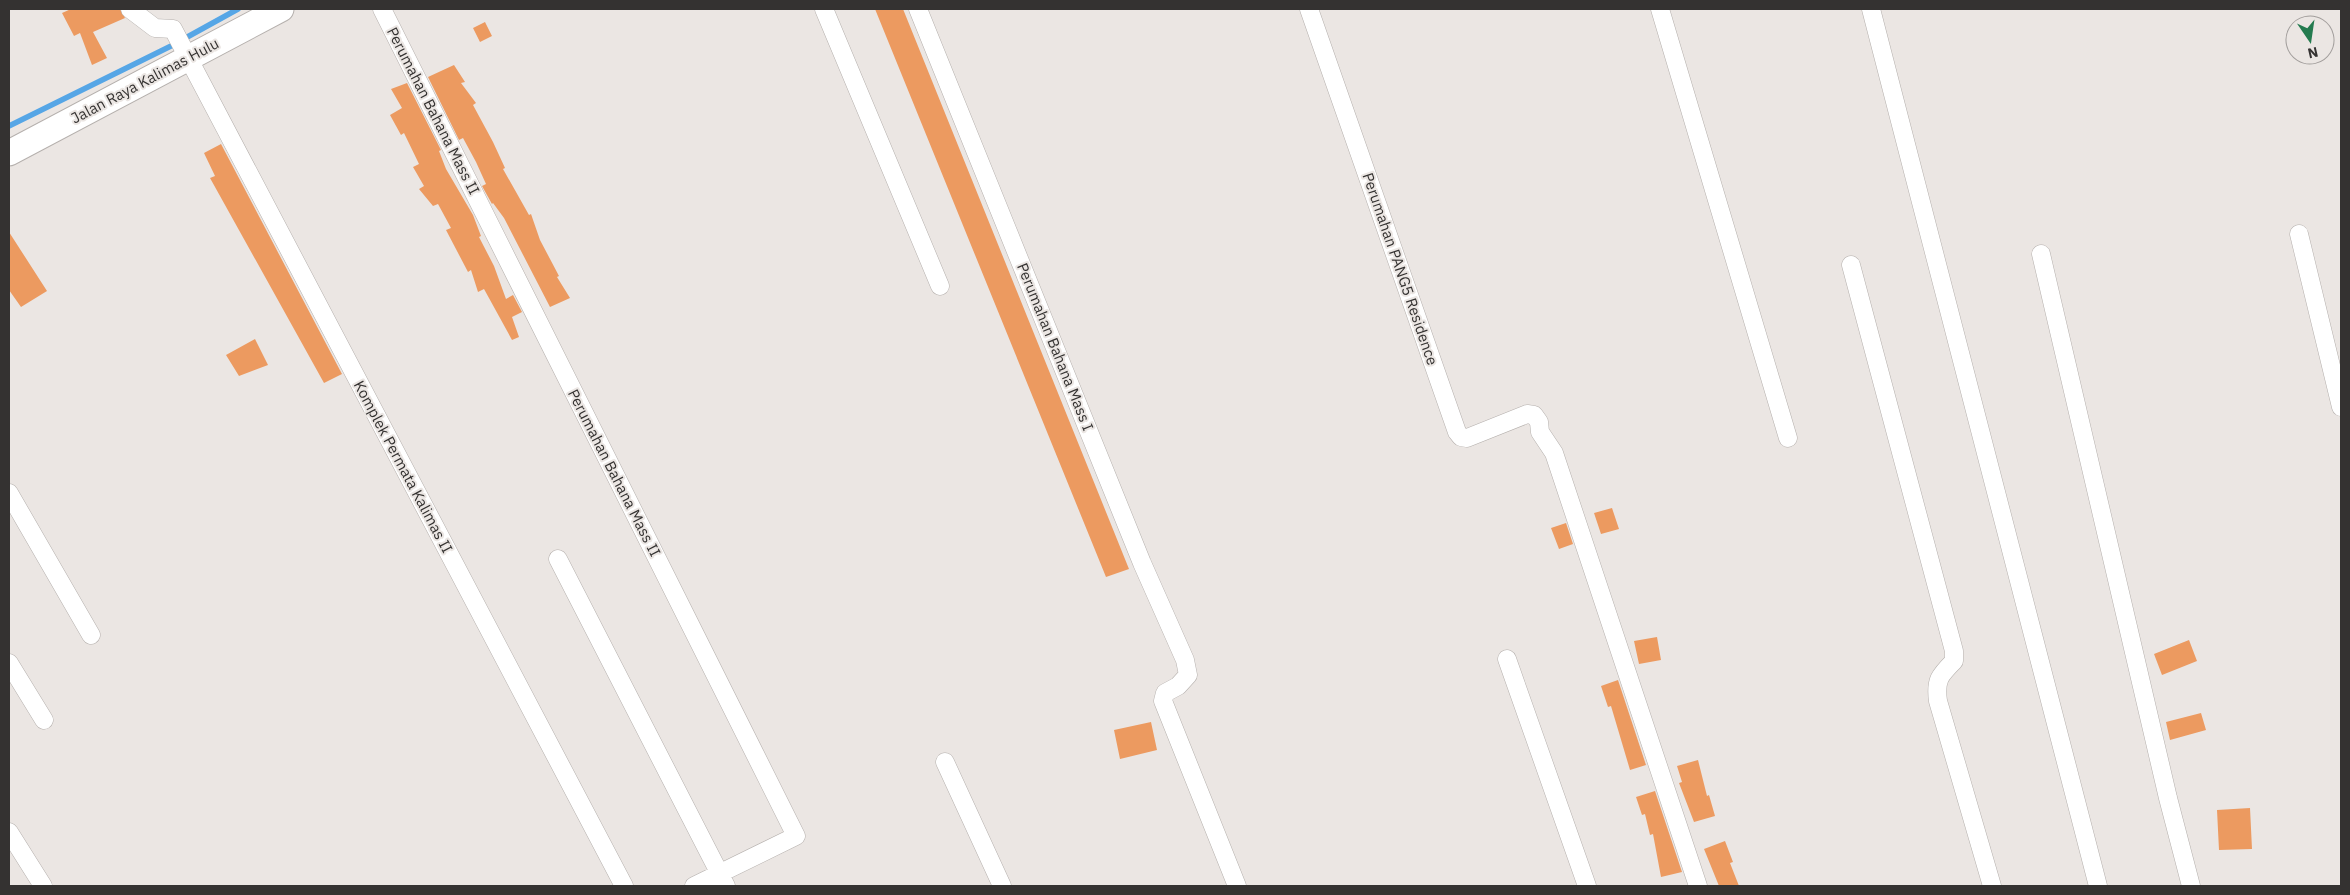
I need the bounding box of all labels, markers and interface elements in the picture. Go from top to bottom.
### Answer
north arrow [2285,15,2335,65]
street label: Perumahan Bahana Mass II [383,24,484,198]
street label: Jalan Raya Kalimas Hulu [68,33,222,128]
text: N [2306,43,2320,63]
street label: Perumahan PANG5 Residence [1359,170,1442,368]
street label: Perumahan Bahana Mass I [1013,260,1098,434]
street label: Komplek Permata Kalimas II [350,377,457,556]
street label: Perumahan Bahana Mass II [564,386,665,560]

